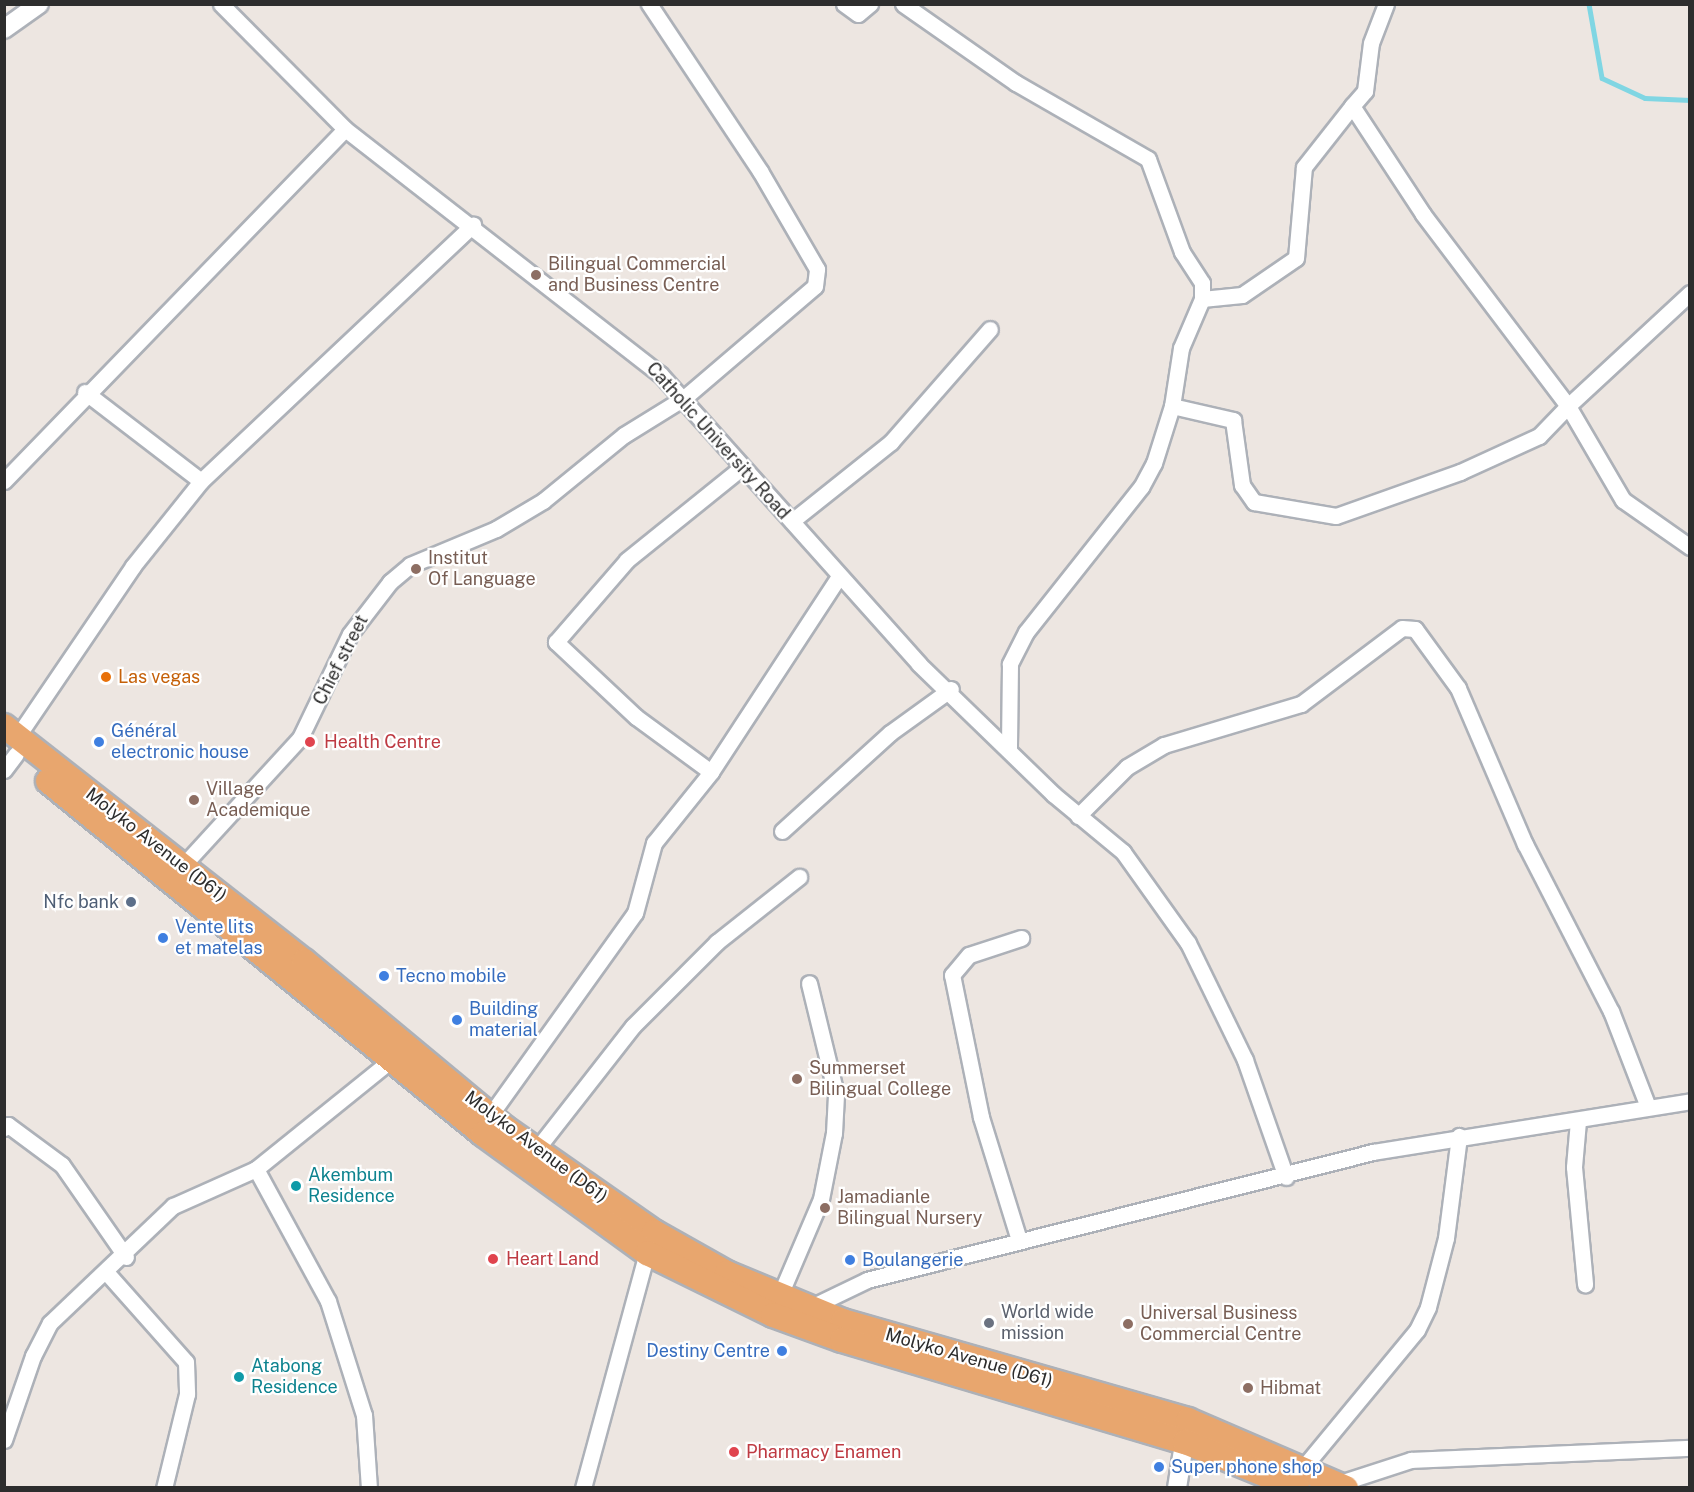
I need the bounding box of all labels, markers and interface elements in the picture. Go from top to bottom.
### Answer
place label: Bilingual Commercial and Business Centre [548,254,726,296]
marker: Bilingual Commercial and Business Centre [529,268,543,282]
street label: Catholic University Road [642,358,794,524]
place label: Institut Of Language [428,548,536,590]
marker: Institut Of Language [409,562,423,576]
street label: Chief street [309,611,373,709]
place label: Las vegas [118,666,200,688]
marker: Las vegas [99,670,113,684]
place label: Général electronic house [111,721,249,764]
place label: Health Centre [324,731,441,753]
marker: Health Centre [301,733,319,751]
marker: Général electronic house [92,735,106,749]
place label: Village Academique [206,779,310,822]
street label: Molyko Avenue (D61) [81,783,231,907]
marker: Village Academique [187,793,201,807]
place label: Nfc bank [43,891,119,913]
marker: Nfc bank [124,895,138,909]
place label: Vente lits et matelas [175,917,263,960]
marker: Vente lits et matelas [156,931,170,945]
place label: Tecno mobile [396,965,506,987]
marker: Tecno mobile [377,969,391,983]
place label: Building material [469,999,538,1042]
marker: Building material [450,1013,464,1027]
place label: Summerset Bilingual College [809,1058,951,1100]
marker: Summerset Bilingual College [790,1072,804,1086]
street label: Molyko Avenue (D61) [460,1086,612,1208]
place label: Akembum Residence [308,1165,395,1208]
marker: Akembum Residence [289,1179,303,1193]
place label: Jamadianle Bilingual Nursery [837,1187,982,1230]
marker: Jamadianle Bilingual Nursery [818,1201,832,1215]
place label: Heart Land [506,1248,599,1270]
place label: Boulangerie [862,1249,963,1271]
marker: Heart Land [484,1250,502,1268]
marker: Boulangerie [843,1253,857,1267]
place label: World wide mission [1001,1302,1094,1344]
place label: Universal Business Commercial Centre [1140,1303,1301,1346]
marker: World wide mission [982,1316,996,1330]
marker: Universal Business Commercial Centre [1121,1317,1135,1331]
street label: Molyko Avenue (D61) [883,1324,1055,1392]
place label: Destiny Centre [646,1340,770,1362]
marker: Destiny Centre [775,1344,789,1358]
place label: Atabong Residence [251,1356,338,1398]
marker: Atabong Residence [232,1370,246,1384]
place label: Hibmat [1260,1377,1321,1399]
marker: Hibmat [1241,1381,1255,1395]
place label: Pharmacy Enamen [746,1441,901,1463]
marker: Pharmacy Enamen [727,1445,741,1459]
place label: Super phone shop [1171,1456,1323,1478]
marker: Super phone shop [1152,1460,1166,1474]

